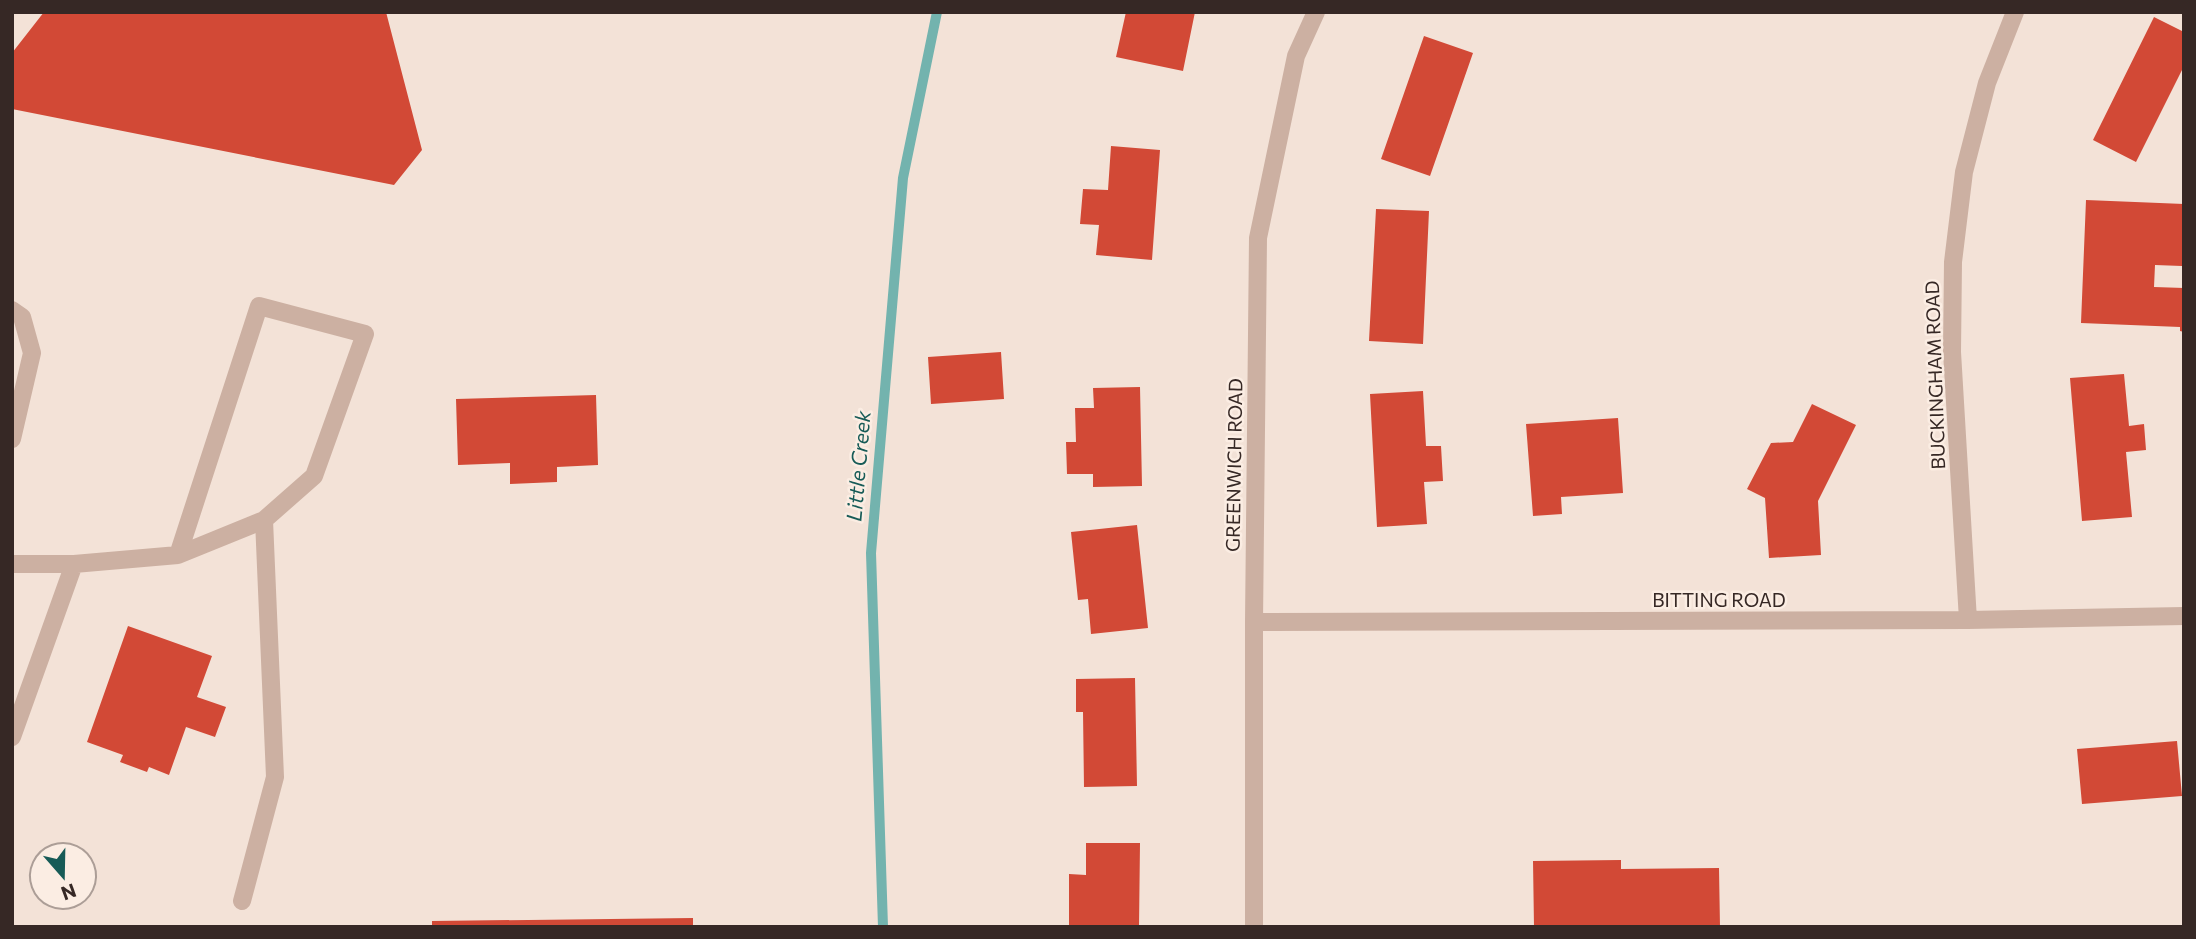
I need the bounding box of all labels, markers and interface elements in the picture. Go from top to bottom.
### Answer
street label: BUCKINGHAM ROAD [1920,280,1949,470]
street label: GREENWICH ROAD [1220,378,1247,552]
water label: Little Creek [840,409,875,522]
street label: BITTING ROAD [1652,588,1786,611]
north arrow [28,841,98,911]
text: N [58,879,80,906]

